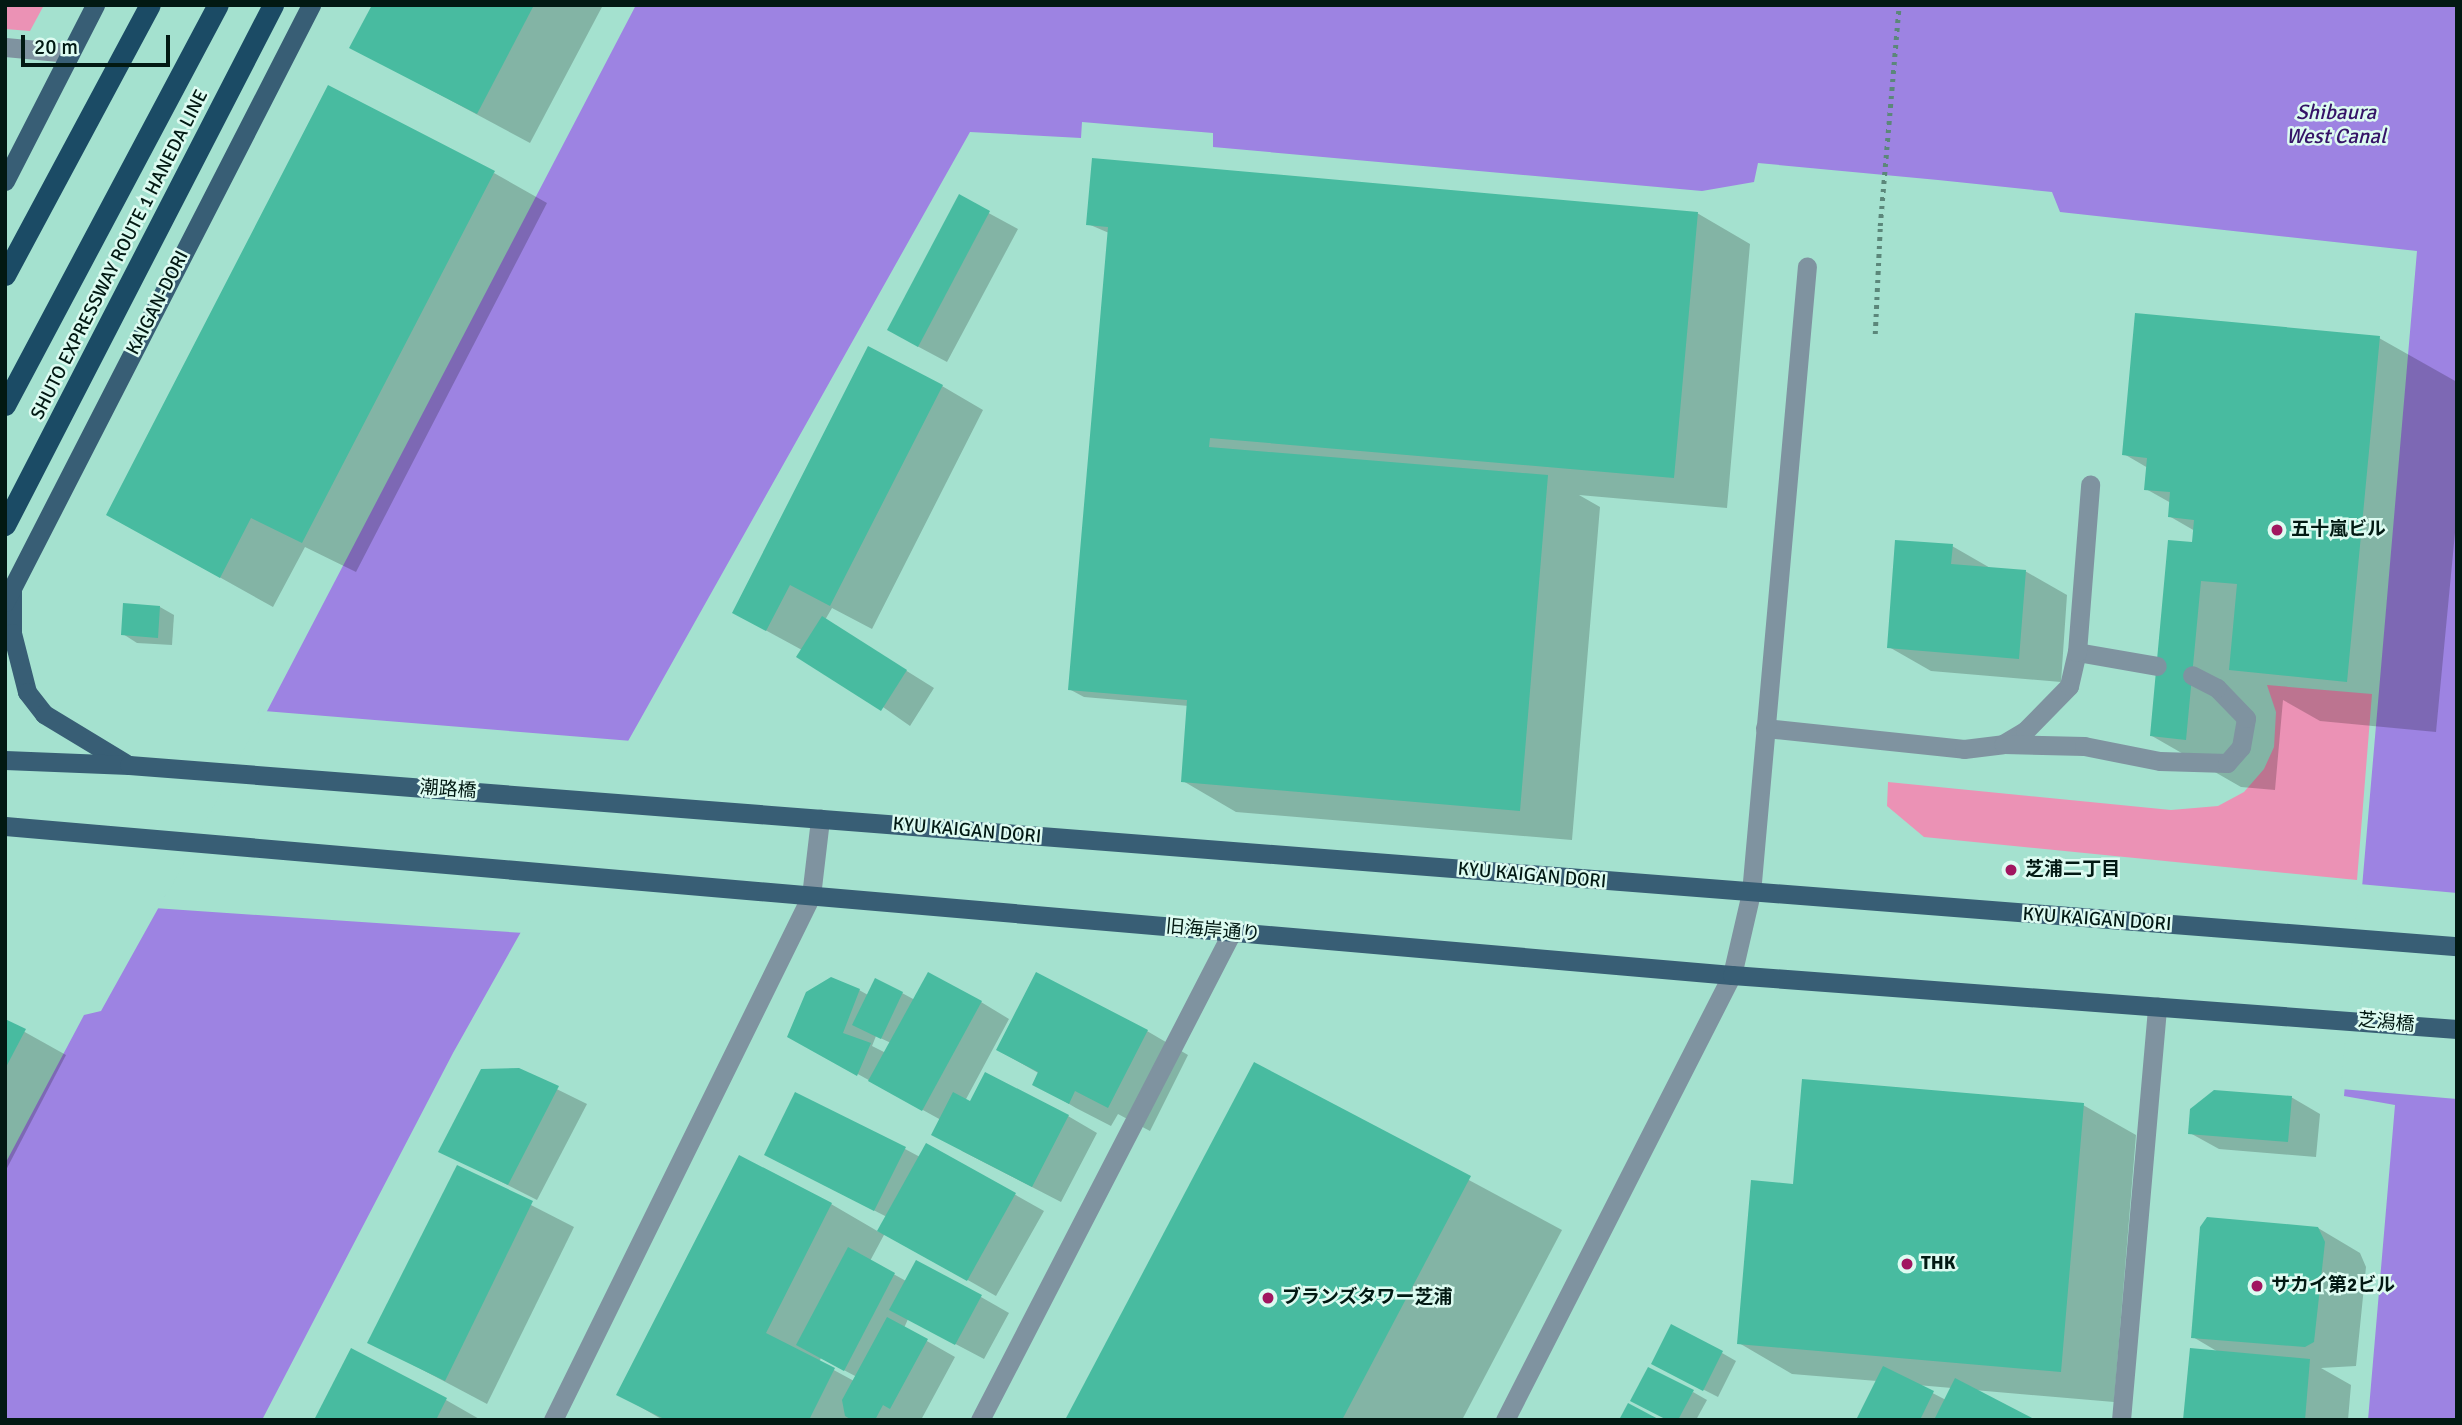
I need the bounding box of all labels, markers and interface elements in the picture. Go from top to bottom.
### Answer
scale bar [24,21,173,65]
text: 20 m [34,34,78,60]
street label: SHUTO EXPRESSWAY ROUTE 1 HANEDA LINE [27,86,213,424]
water label: Shibaura West Canal [2286,99,2386,149]
street label: KAIGAN-DORI [122,247,194,359]
place label: 五十嵐ビル [2291,519,2386,541]
marker: 五十嵐ビル [2269,522,2285,538]
street label: 潮路橋 [419,777,477,803]
street label: KYU KAIGAN DORI [892,813,1042,849]
street label: KYU KAIGAN DORI [1457,858,1607,894]
place label: 芝浦二丁目 [2025,859,2120,881]
marker: 芝浦二丁目 [2003,862,2019,878]
street label: KYU KAIGAN DORI [2022,903,2172,937]
street label: 旧海岸通り [1165,916,1261,946]
street label: 芝潟橋 [2357,1009,2415,1037]
place label: THK [1921,1253,1956,1275]
marker: THK [1899,1256,1915,1272]
place label: サカイ第2ビル [2271,1275,2395,1297]
marker: サカイ第2ビル [2249,1278,2265,1294]
place label: ブランズタワー芝浦 [1282,1287,1453,1309]
marker: ブランズタワー芝浦 [1260,1290,1276,1306]

